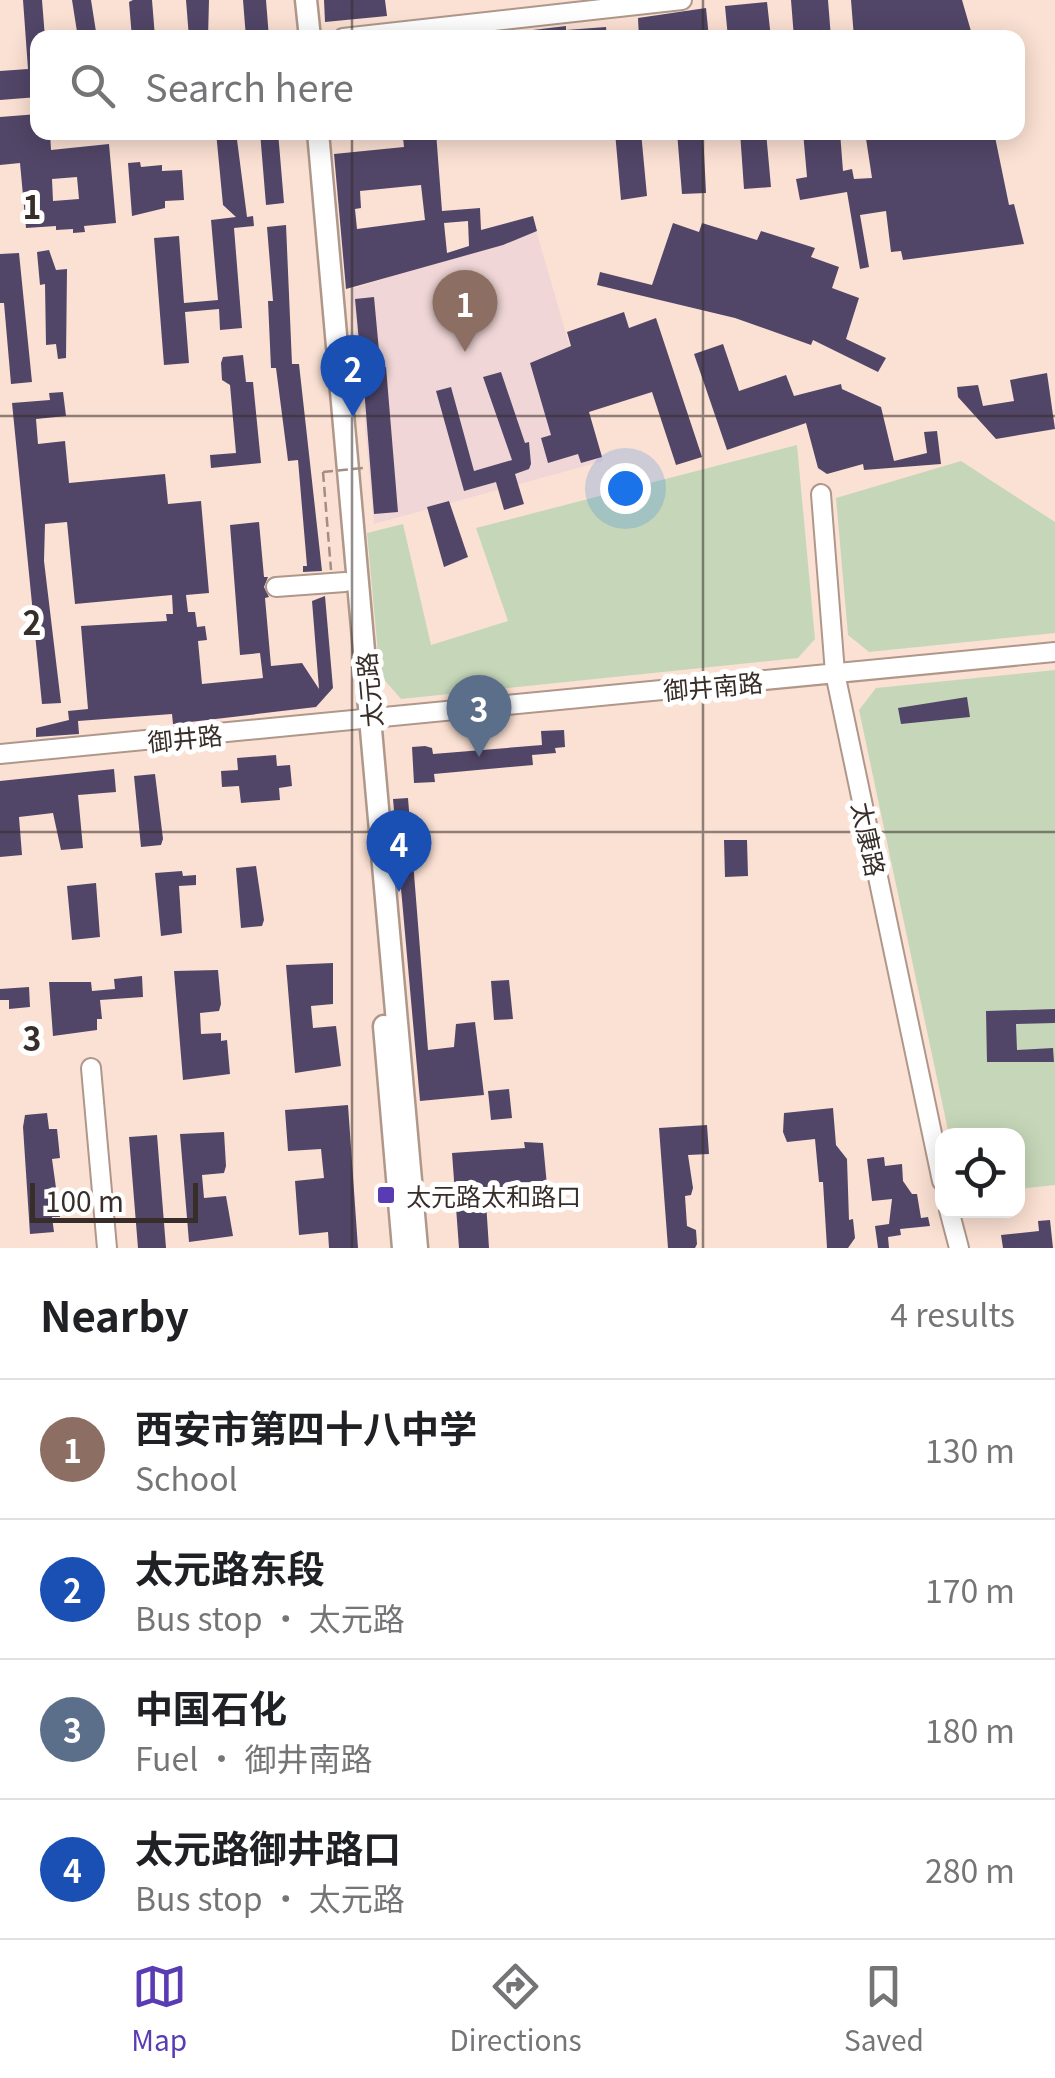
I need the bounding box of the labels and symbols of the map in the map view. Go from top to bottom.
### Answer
text: 1 [23,182,41,228]
pin: 1 [432,270,498,352]
pin: 2 [320,334,386,417]
your location [600,463,651,514]
text: 2 [23,598,41,644]
street label: 太元路 [347,651,389,729]
street label: 御井南路 [662,663,764,707]
pin: 3 [446,674,512,757]
street label: 御井路 [146,715,224,759]
street label: 太康路 [845,799,895,879]
pin: 4 [366,810,432,892]
text: 3 [23,1014,41,1060]
place label: 太元路太和路口 [406,1177,581,1213]
scale bar [30,1178,198,1222]
marker: 太元路太和路口 [375,1184,397,1206]

